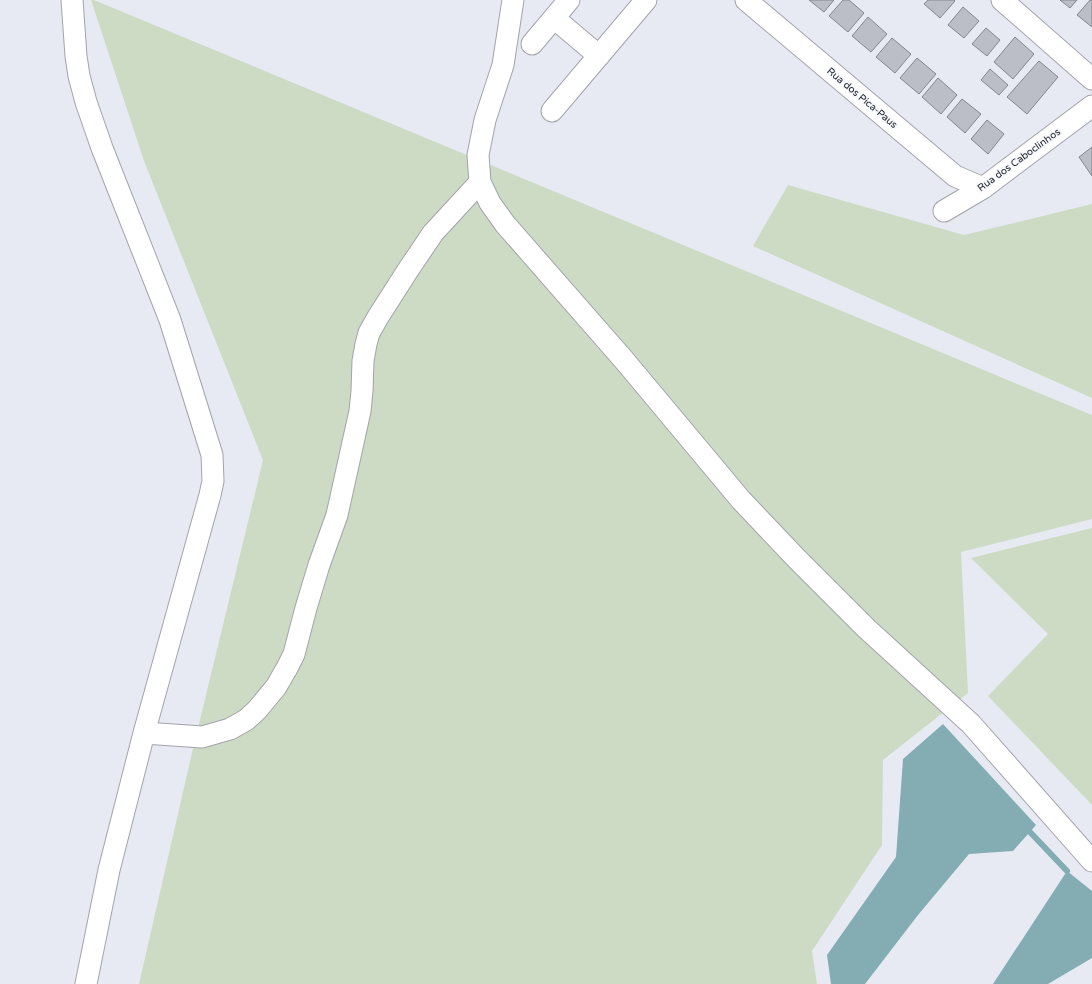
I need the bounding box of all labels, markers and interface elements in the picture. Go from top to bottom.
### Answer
street label: Rua dos Pica-Paus [824,65,900,131]
street label: Rua dos Caboclinhos [975,126,1063,194]

